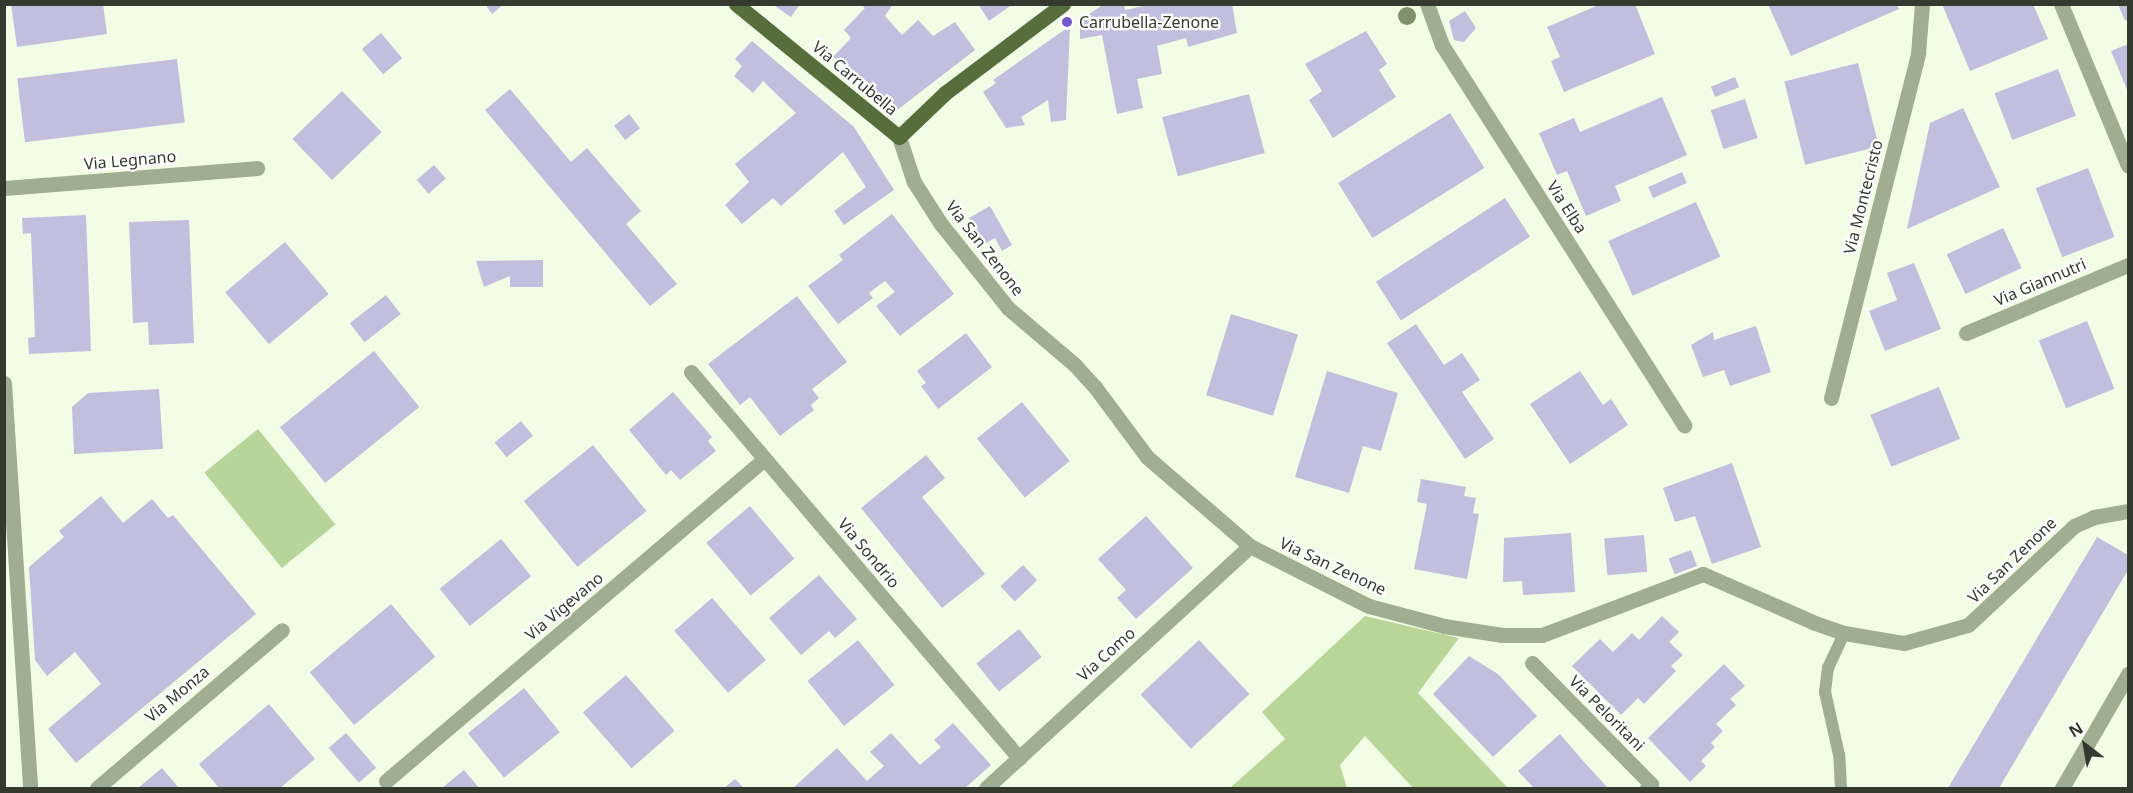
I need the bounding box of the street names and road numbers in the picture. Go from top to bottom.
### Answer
street label: Via Carrubella [809,37,901,119]
street label: Via Montecristo [1839,138,1887,256]
street label: Via Legnano [83,146,177,174]
street label: Via Elba [1543,177,1591,237]
street label: Via San Zenone [942,197,1028,299]
street label: Via Giannutri [1991,254,2089,310]
street label: Via San Zenone [1964,513,2060,607]
street label: Via Sondrio [834,514,904,592]
street label: Via San Zenone [1277,533,1389,599]
street label: Via Vigevano [521,568,607,644]
street label: Via Como [1073,623,1139,685]
street label: Via Monza [141,662,213,726]
street label: Via Peloritani [1565,671,1649,755]

